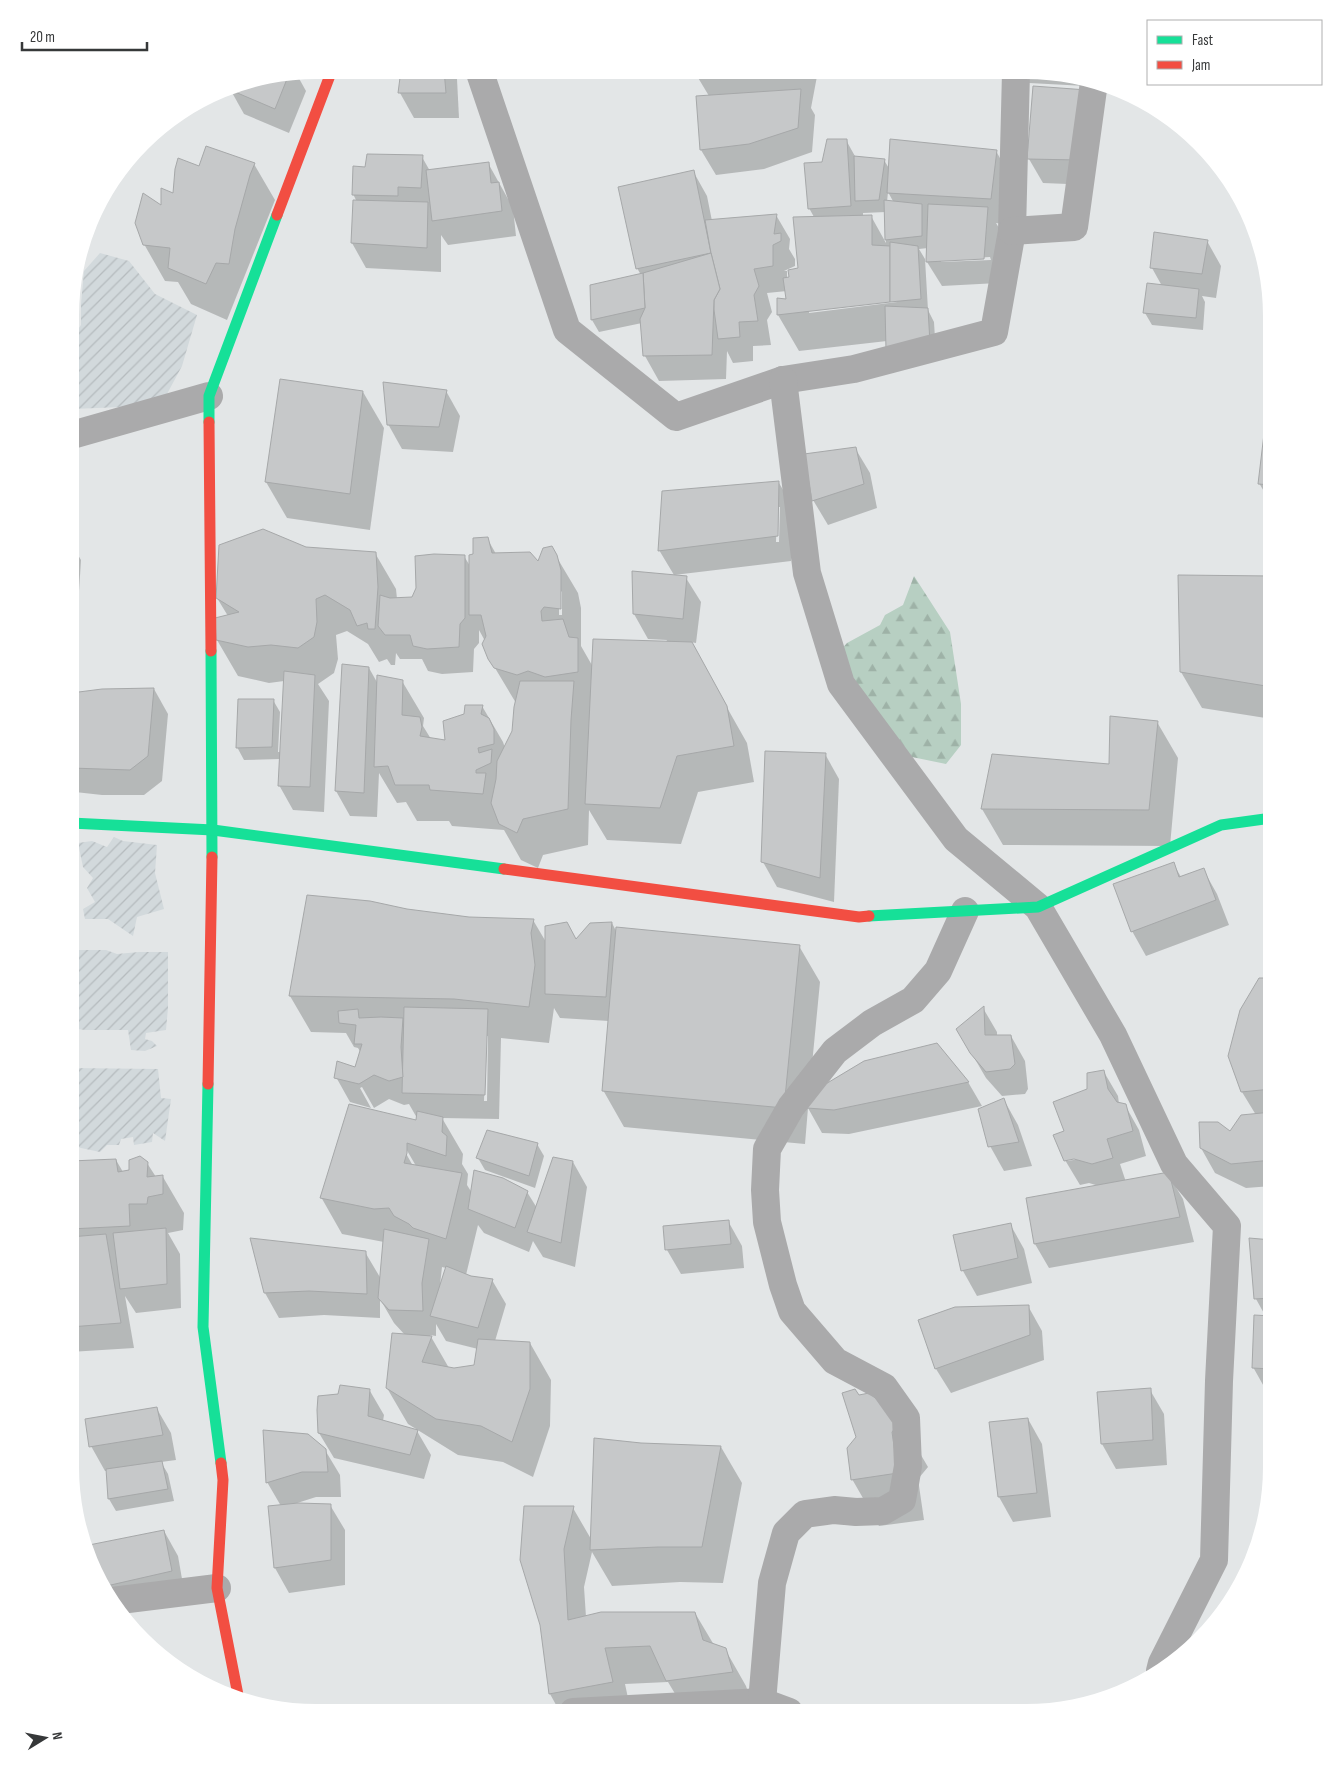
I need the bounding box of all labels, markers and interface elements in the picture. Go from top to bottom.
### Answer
scale bar [22,20,148,52]
legend [1147,20,1322,85]
text: 20 m [30,28,55,47]
text: Fast [1192,31,1214,50]
text: Jam [1191,56,1210,75]
north arrow [20,1713,70,1763]
text: N [48,1731,66,1741]

